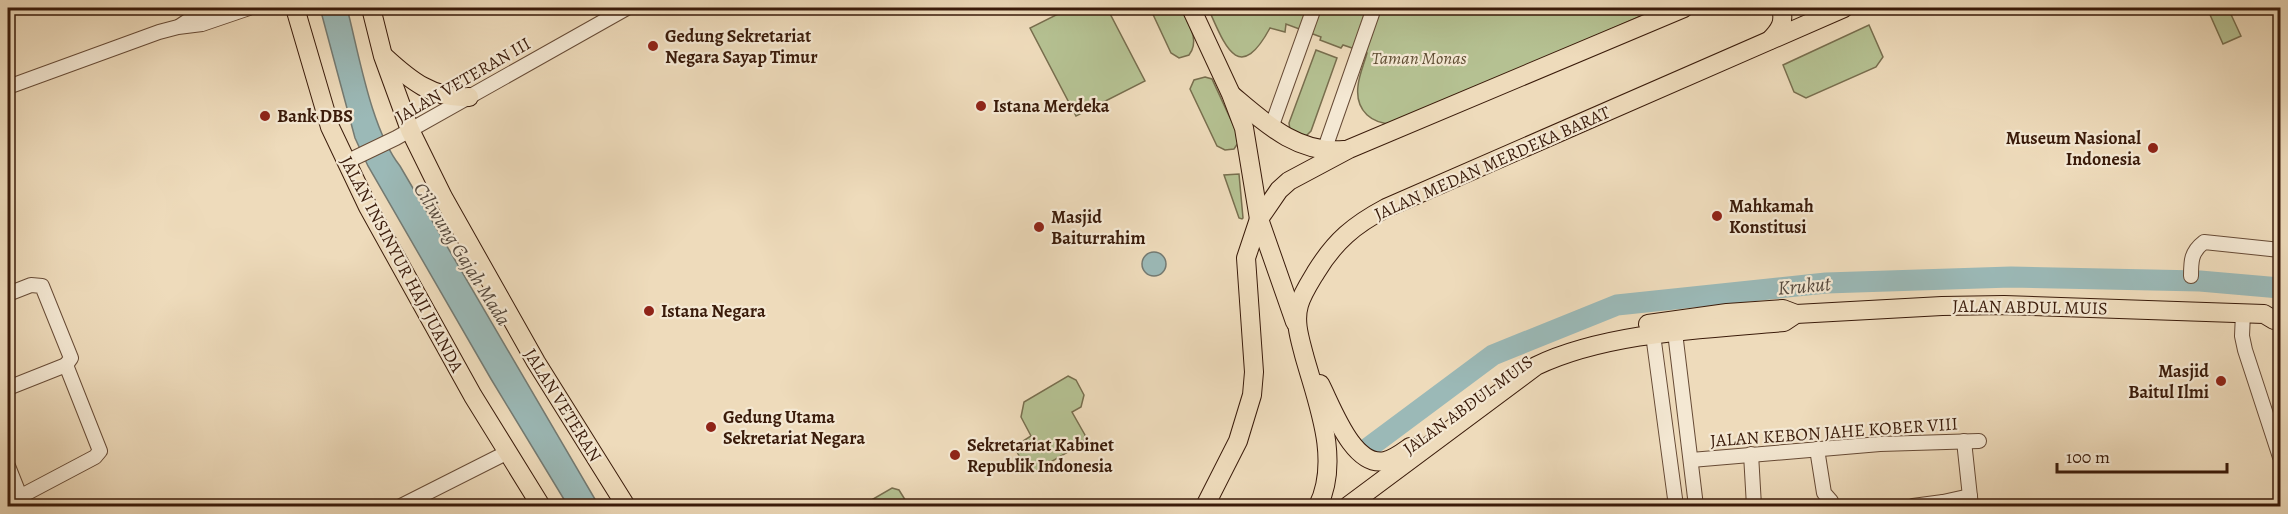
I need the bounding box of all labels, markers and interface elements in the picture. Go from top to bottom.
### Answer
place label: Gedung Sekretariat Negara Sayap Timur [665,24,818,69]
street label: JALAN VETERAN III [391,32,535,128]
marker: Gedung Sekretariat Negara Sayap Timur [646,39,660,53]
park label: Taman Monas [1371,46,1467,70]
place label: Istana Merdeka [993,94,1110,118]
marker: Istana Merdeka [974,99,988,113]
street label: JALAN MEDAN MERDEKA BARAT [1370,100,1614,226]
place label: Bank DBS [277,104,353,128]
marker: Bank DBS [258,109,272,123]
place label: Museum Nasional Indonesia [2006,126,2141,171]
marker: Museum Nasional Indonesia [2146,141,2160,155]
street label: JALAN INSINYUR HAJI JUANDA [335,152,470,377]
water label: Ciliwung Gajah Mada [407,177,517,331]
place label: Mahkamah Konstitusi [1729,194,1814,239]
place label: Masjid Baiturrahim [1051,205,1145,250]
marker: Mahkamah Konstitusi [1710,209,1724,223]
marker: Masjid Baiturrahim [1032,220,1046,234]
water label: Krukut [1776,270,1833,302]
street label: JALAN ABDUL MUIS [1952,294,2108,320]
place label: Istana Negara [661,299,766,323]
marker: Istana Negara [642,304,656,318]
street label: JALAN VETERAN [519,344,607,466]
street label: JALAN ABDUL MUIS [1398,350,1538,460]
place label: Masjid Baitul Ilmi [2128,359,2209,404]
marker: Masjid Baitul Ilmi [2214,374,2228,388]
place label: Gedung Utama Sekretariat Negara [723,405,865,450]
street label: JALAN KEBON JAHE KOBER VIII [1709,411,1959,453]
marker: Gedung Utama Sekretariat Negara [704,420,718,434]
place label: Sekretariat Kabinet Republik Indonesia [967,433,1114,478]
scale bar [2057,436,2226,474]
text: 100 m [2066,445,2110,469]
marker: Sekretariat Kabinet Republik Indonesia [948,448,962,462]

